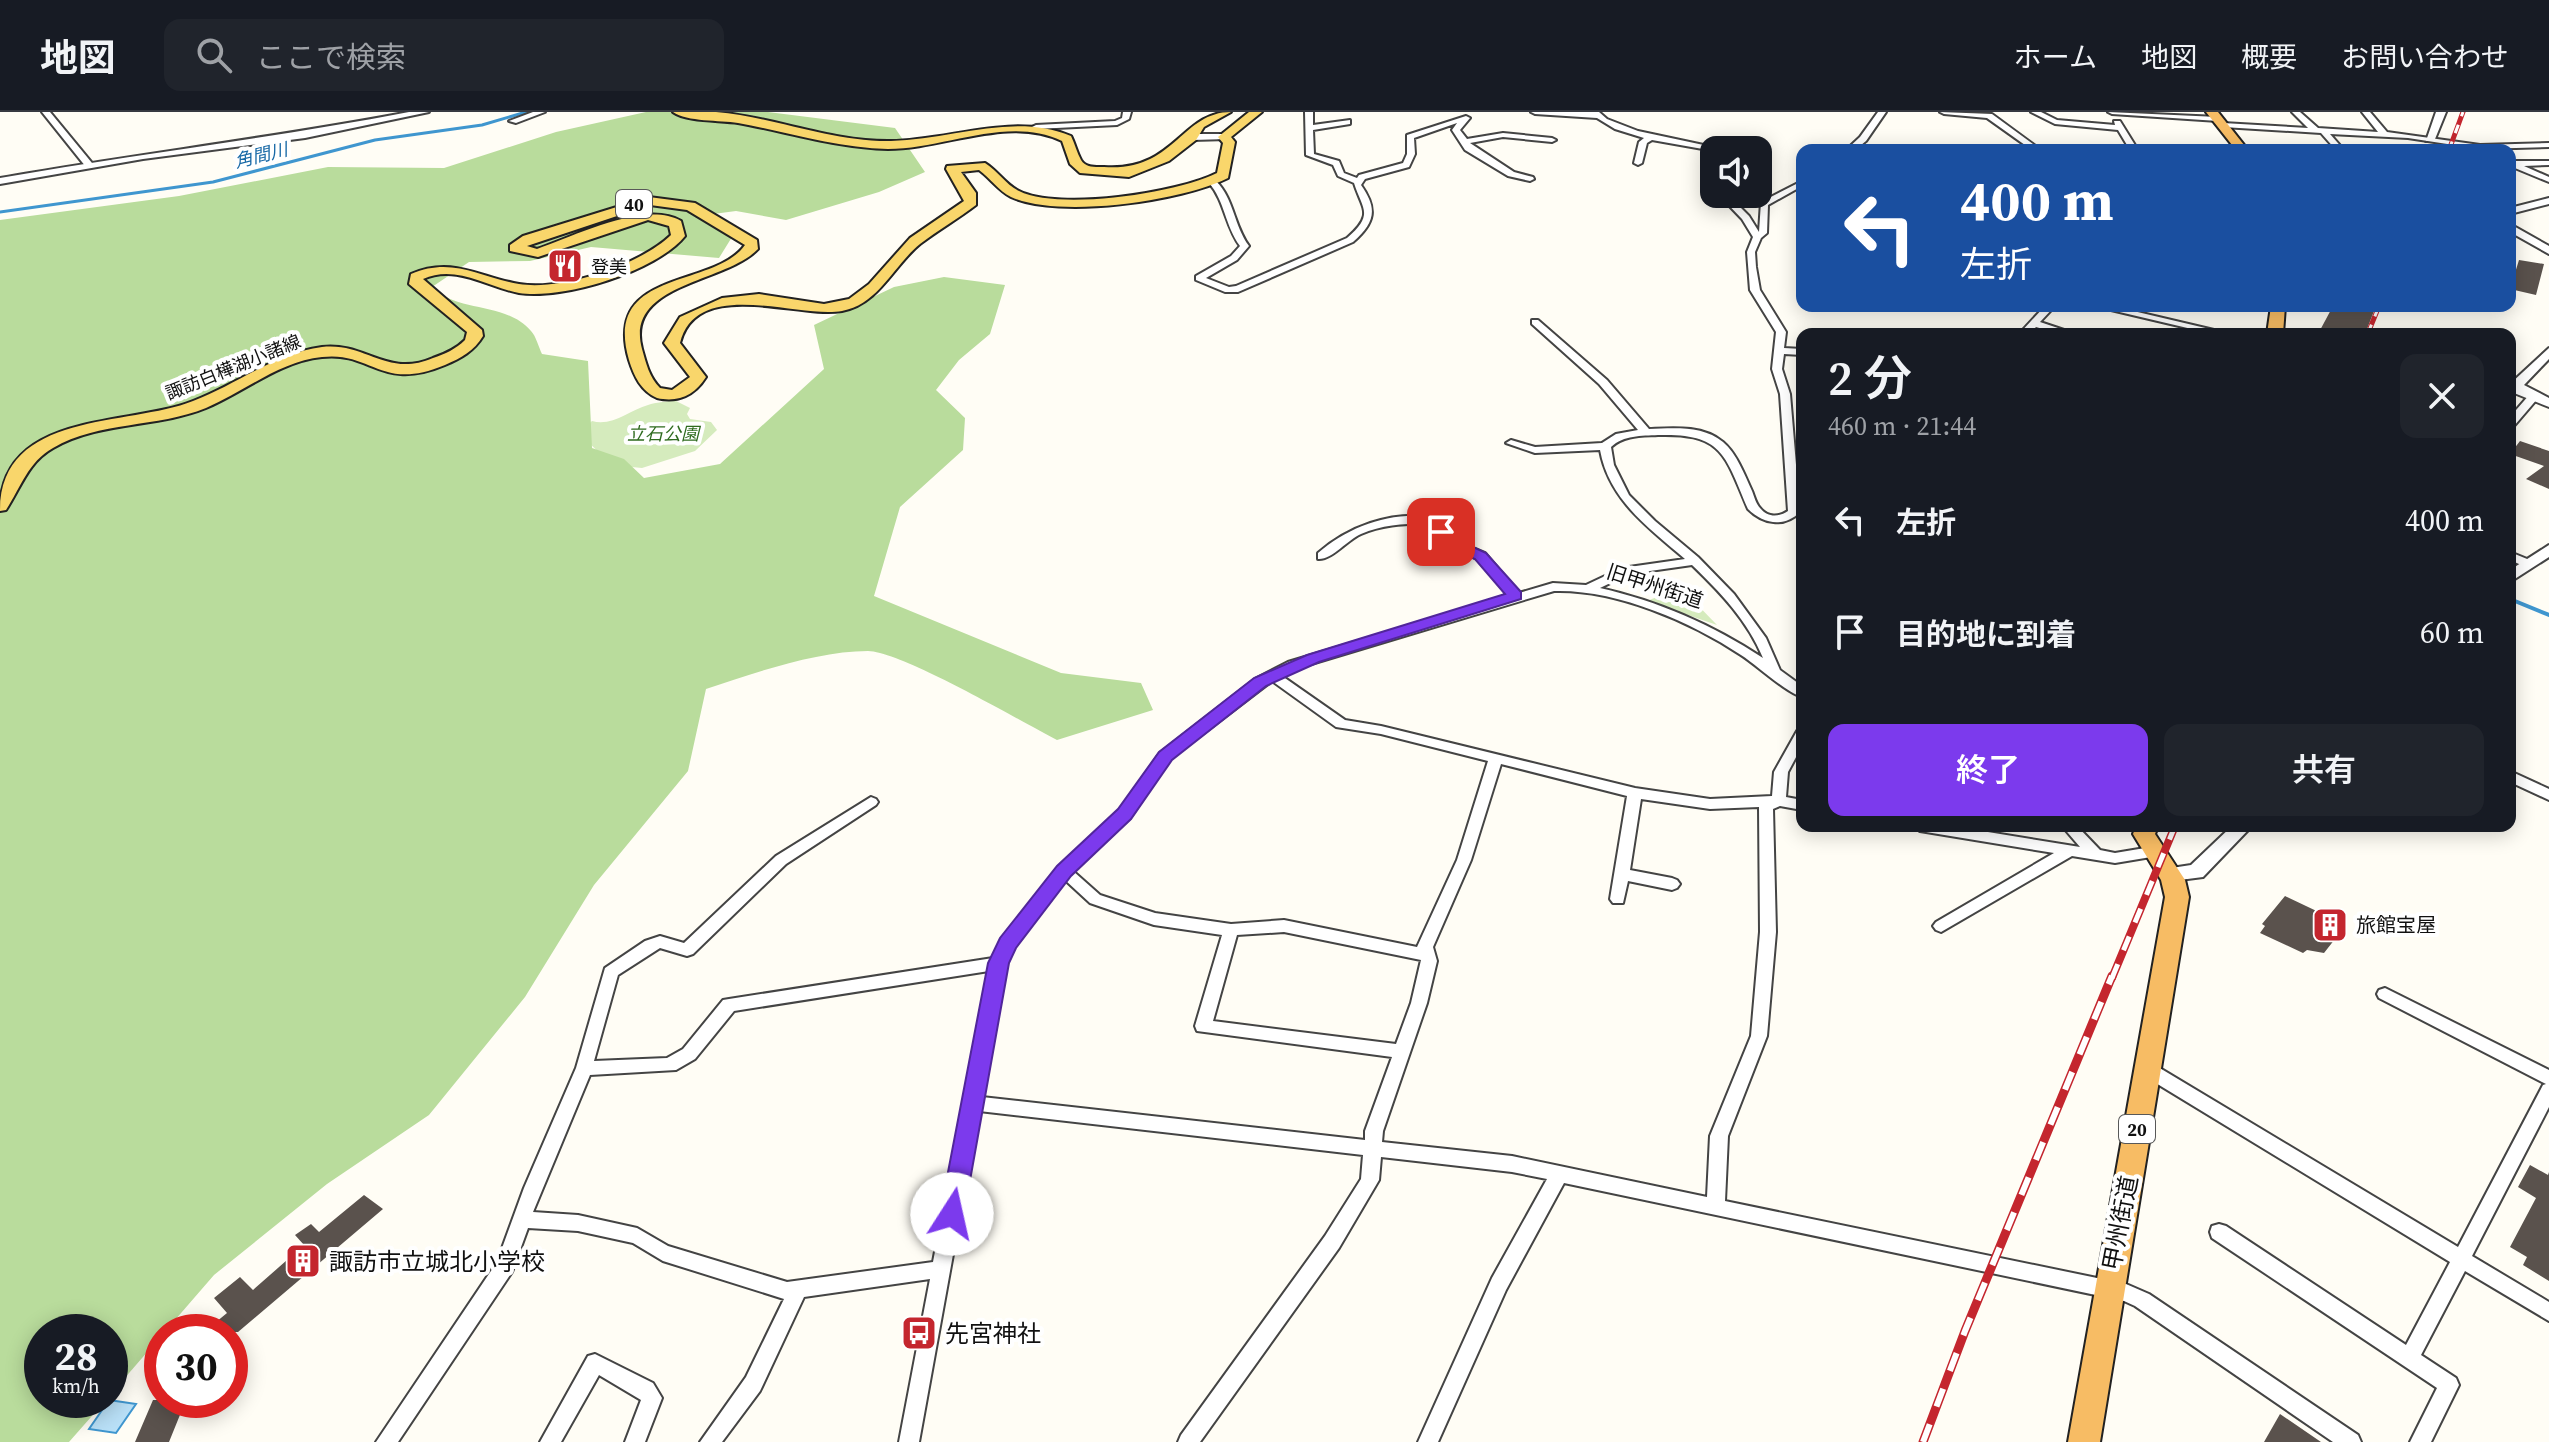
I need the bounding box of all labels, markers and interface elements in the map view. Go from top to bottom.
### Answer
search box [164,19,724,91]
text: 地図 [40,32,116,84]
icon: search [192,33,236,77]
text: ここで検索 [256,37,406,78]
text: ホーム [2014,38,2097,76]
text: 地図 [2141,38,2197,76]
text: 概要 [2241,38,2297,76]
text: お問い合わせ [2341,38,2509,76]
water label: 角間川 [232,136,292,174]
map controls [1700,136,1772,208]
button: sound [1700,136,1772,208]
text: 400 m [1960,162,2114,239]
icon: left [1828,176,1932,280]
road number: 40 [616,190,652,218]
text: 左折 [1960,240,2032,289]
restaurant icon: 登美 [546,247,584,285]
place label: 登美 [591,254,627,279]
street label: 諏訪白樺湖小諸線 [162,328,304,406]
text: 2 分 [1828,345,1912,411]
button: close [2400,354,2484,438]
text: 460 m · 21:44 [1828,408,1976,444]
park label: 立石公園 [627,421,702,446]
pin [1407,498,1475,566]
icon: left [1828,498,1872,542]
text: 400 m [2405,500,2484,541]
text: 左折 [1896,502,1956,543]
icon: arrive [1419,510,1463,554]
street label: 旧甲州街道 [1603,557,1707,615]
icon: arrive [1828,610,1872,654]
text: 60 m [2420,612,2484,653]
text: 目的地に到着 [1896,614,2076,655]
button: 終了 [1828,724,2148,816]
button: 共有 [2164,724,2484,816]
building icon: 旅館宝屋 [2311,906,2349,944]
place label: 旅館宝屋 [2356,911,2436,939]
road number: 20 [2119,1115,2155,1143]
position arrow [910,1172,994,1256]
street label: 甲州街道 [2095,1173,2145,1273]
building icon: 諏訪市立城北小学校 [284,1242,322,1280]
place label: 諏訪市立城北小学校 [329,1245,545,1278]
speed limit sign: 30 [144,1314,248,1418]
bus stop icon: 先宮神社 [900,1314,938,1352]
place label: 先宮神社 [945,1317,1041,1350]
text: 28 [54,1329,98,1383]
text: km/h [52,1372,100,1400]

